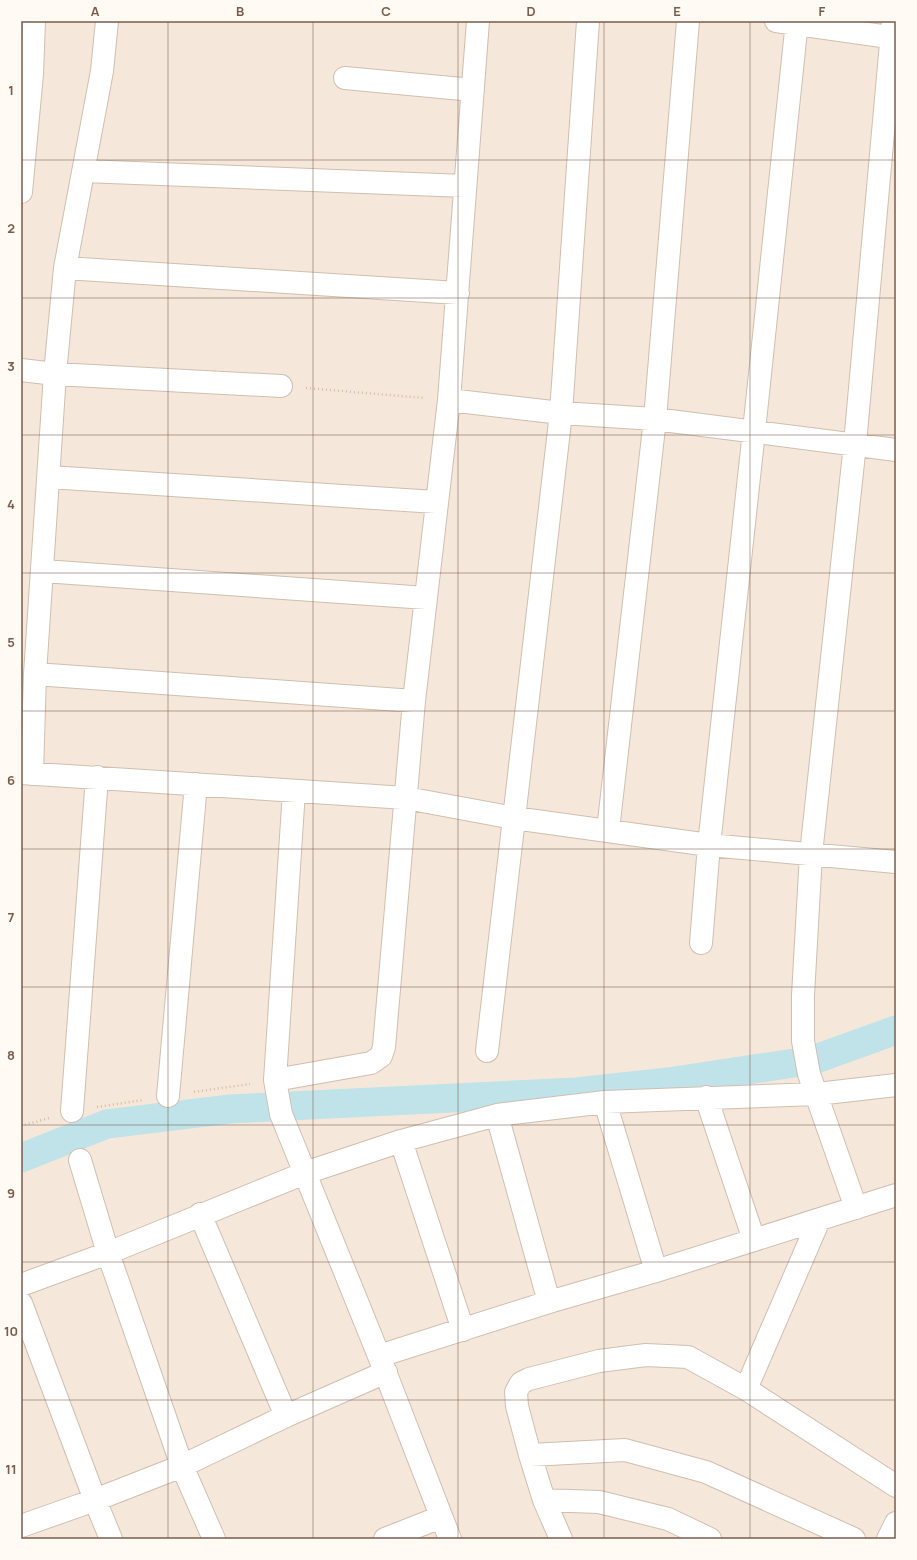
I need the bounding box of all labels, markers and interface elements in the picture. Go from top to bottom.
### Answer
text: A [91,2,100,20]
text: B [236,2,244,20]
text: C [381,2,391,20]
text: D [526,2,536,20]
text: E [673,2,681,20]
text: F [819,2,826,20]
text: 1 [8,81,14,99]
text: 2 [7,219,15,237]
text: 3 [7,357,15,375]
text: 4 [7,495,15,513]
text: 5 [7,633,15,651]
text: 6 [7,771,15,789]
text: 7 [8,908,15,926]
text: 8 [7,1046,15,1064]
text: 9 [7,1184,15,1202]
text: 10 [4,1322,18,1340]
text: 11 [5,1460,17,1478]

